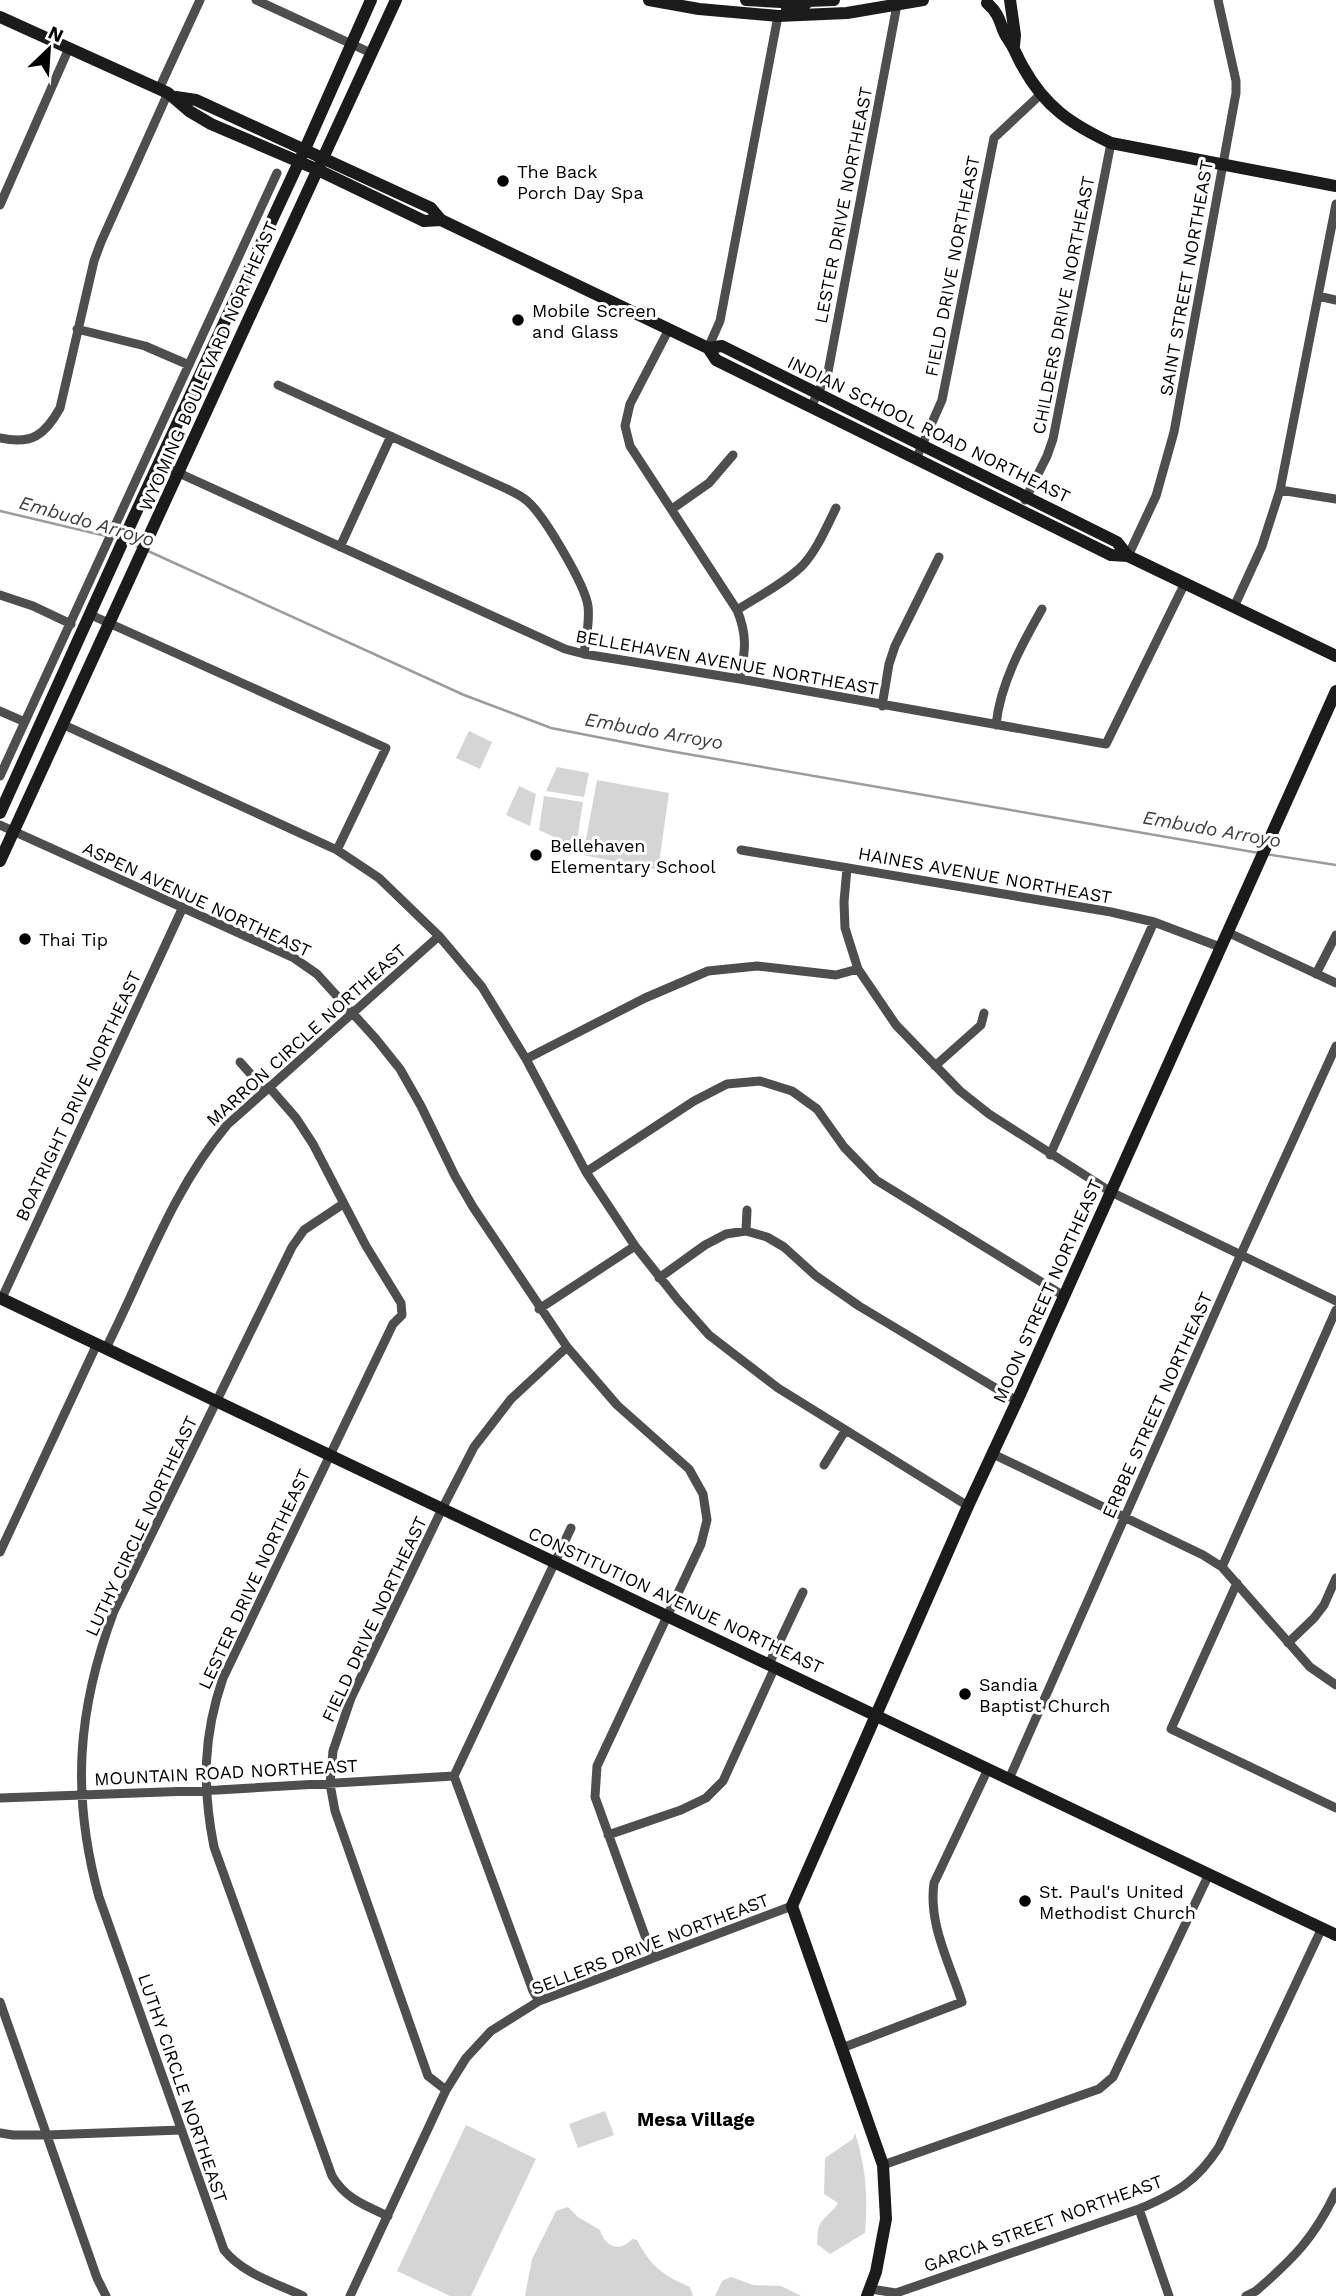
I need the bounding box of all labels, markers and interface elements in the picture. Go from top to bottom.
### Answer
north arrow [14,14,84,84]
text: N [45,21,67,47]
street label: LESTER DRIVE NORTHEAST [810,85,876,325]
street label: FIELD DRIVE NORTHEAST [920,154,984,378]
street label: SAINT STREET NORTHEAST [1155,158,1217,398]
place label: The Back Porch Day Spa [517,161,644,203]
marker: The Back Porch Day Spa [495,173,511,189]
street label: CHILDERS DRIVE NORTHEAST [1028,174,1098,436]
street label: WYOMING BOULEVARD NORTHEAST [134,218,282,514]
place label: Mobile Screen and Glass [532,300,657,342]
marker: Mobile Screen and Glass [510,312,526,328]
street label: INDIAN SCHOOL ROAD NORTHEAST [784,351,1074,507]
water label: Embudo Arroyo [17,491,157,551]
street label: BELLEHAVEN AVENUE NORTHEAST [574,625,880,699]
water label: Embudo Arroyo [583,708,725,754]
water label: Embudo Arroyo [1141,806,1283,852]
place label: Bellehaven Elementary School [550,835,716,877]
street label: ASPEN AVENUE NORTHEAST [80,837,315,961]
street label: HAINES AVENUE NORTHEAST [857,842,1114,908]
marker: Bellehaven Elementary School [528,847,544,863]
place label: Thai Tip [39,929,108,950]
marker: Thai Tip [17,931,33,947]
street label: MARRON CIRCLE NORTHEAST [202,940,410,1130]
street label: BOATRIGHT DRIVE NORTHEAST [11,968,145,1224]
street label: MOON STREET NORTHEAST [988,1176,1106,1406]
street label: ERBBE STREET NORTHEAST [1098,1289,1217,1521]
street label: LUTHY CIRCLE NORTHEAST [81,1412,201,1640]
street label: LESTER DRIVE NORTHEAST [194,1465,314,1693]
street label: FIELD DRIVE NORTHEAST [317,1513,431,1725]
street label: CONSTITUTION AVENUE NORTHEAST [525,1522,827,1678]
place label: Sandia Baptist Church [979,1674,1110,1716]
marker: Sandia Baptist Church [957,1686,973,1702]
street label: MOUNTAIN ROAD NORTHEAST [94,1755,358,1789]
place label: St. Paul's United Methodist Church [1039,1881,1196,1923]
street label: SELLERS DRIVE NORTHEAST [528,1889,772,1999]
marker: St. Paul's United Methodist Church [1017,1893,1033,1909]
street label: LUTHY CIRCLE NORTHEAST [134,1971,232,2205]
district label: Mesa Village [637,2108,755,2131]
street label: GARCIA STREET NORTHEAST [921,2170,1165,2276]

